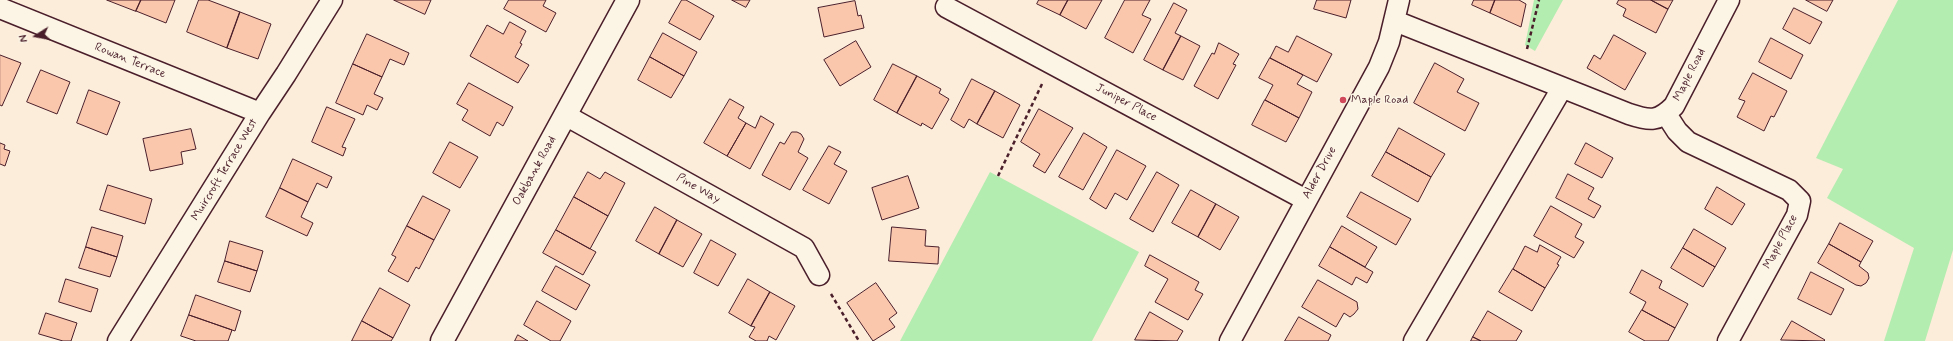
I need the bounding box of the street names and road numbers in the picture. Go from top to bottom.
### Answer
street label: Rowan Terrace [92,40,168,82]
street label: Maple Road [1671,46,1709,104]
street label: Juniper Place [1093,81,1159,125]
street label: Muircroft Terrace West [189,116,261,224]
street label: Oakbank Road [510,134,560,208]
street label: Alder Drive [1300,144,1340,202]
street label: Pine Way [673,171,723,207]
street label: Maple Place [1761,212,1801,272]

